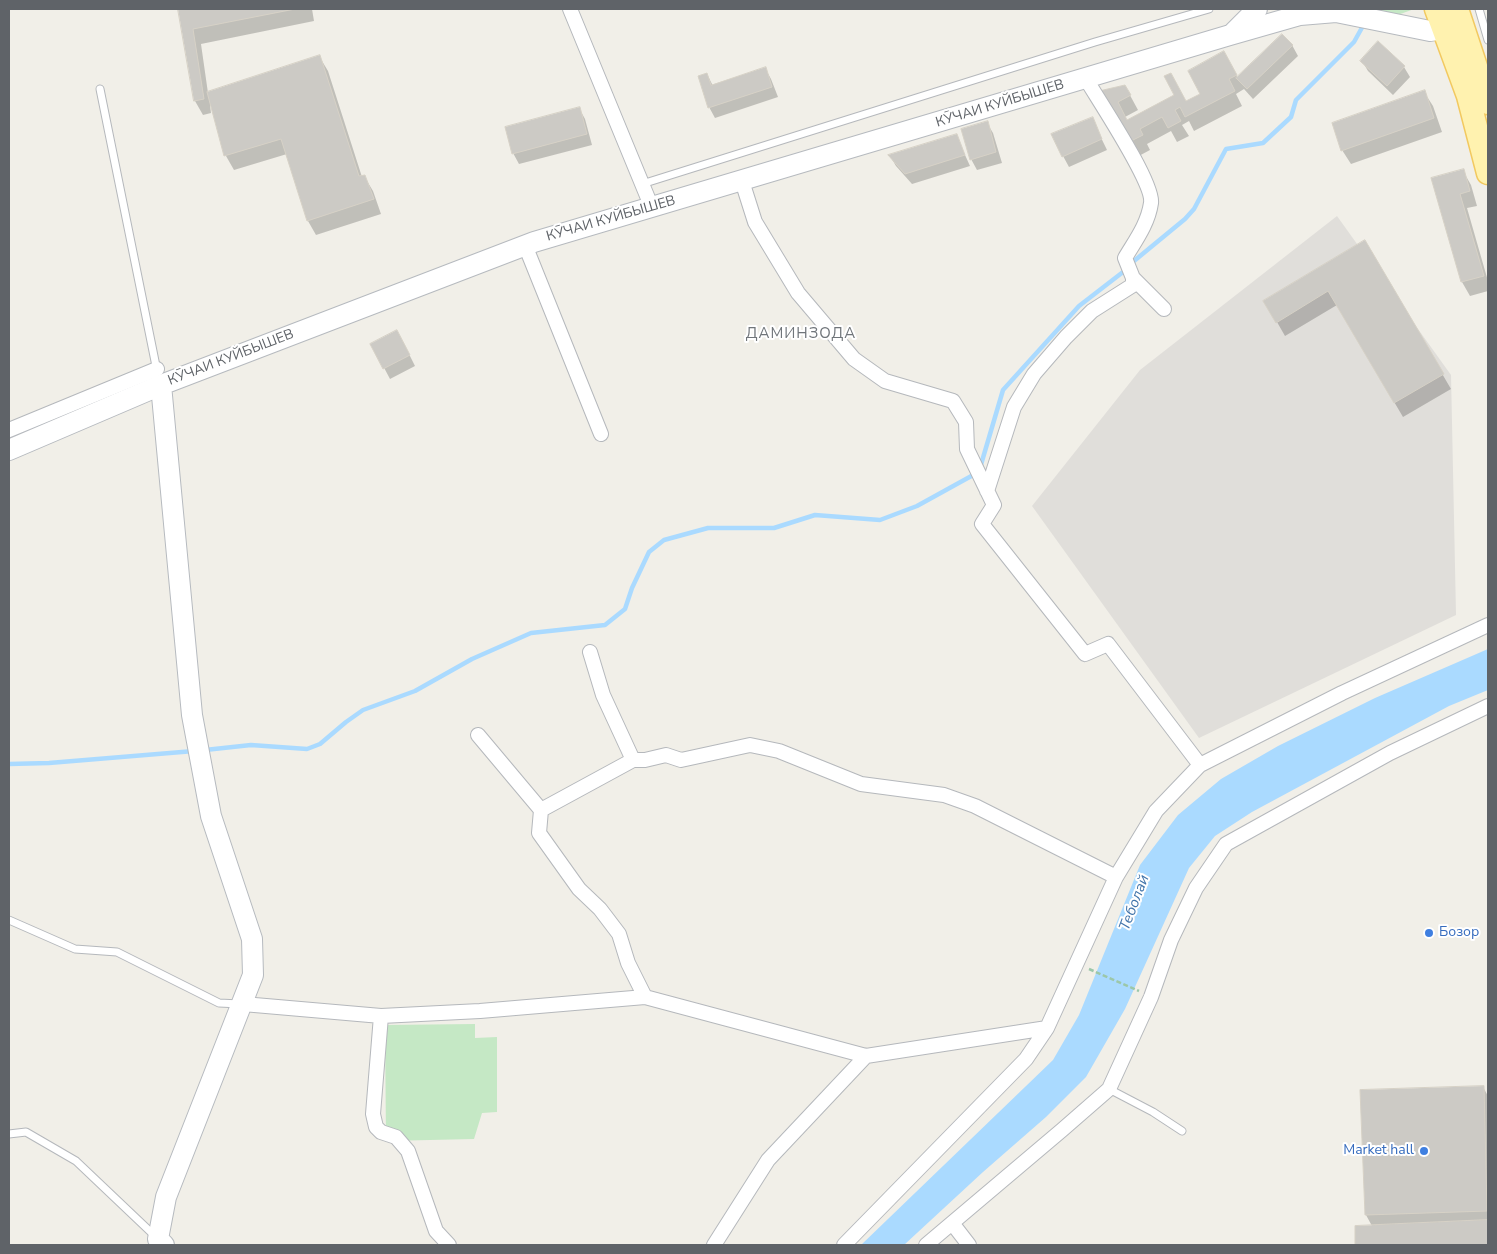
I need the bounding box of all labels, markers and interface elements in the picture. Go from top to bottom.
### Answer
street label: КӮЧАИ КУЙБЫШЕВ [934,76,1066,132]
street label: КӮЧАИ КУЙБЫШЕВ [545,193,677,245]
district label: ДАМИНЗОДА [745,325,857,343]
street label: КӮЧАИ КУЙБЫШЕВ [166,326,296,390]
water label: Теболай [1116,873,1154,933]
place label: Бозор [1439,925,1479,941]
marker: Бозор [1423,927,1435,939]
place label: Market hall [1343,1143,1414,1159]
marker: Market hall [1418,1145,1430,1157]

